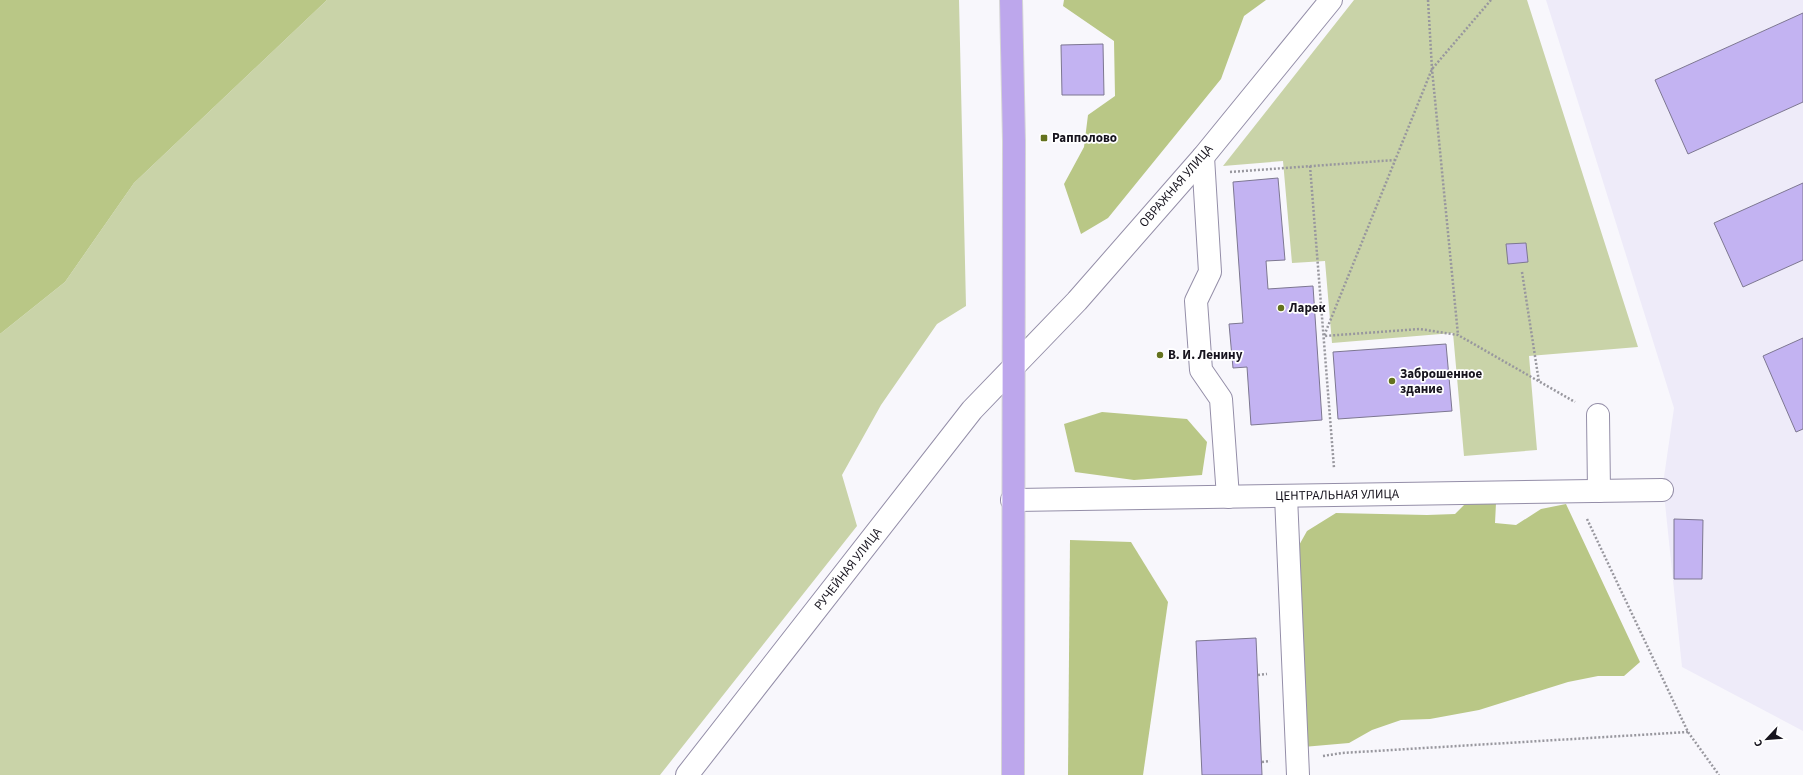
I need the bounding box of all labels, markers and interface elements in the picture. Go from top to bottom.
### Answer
place label: Рапполово [1052,129,1117,147]
marker: Рапполово [1039,133,1049,143]
street label: ОВРАЖНАЯ УЛИЦА [1135,140,1218,231]
place label: Ларек [1288,299,1327,317]
marker: Ларек [1276,303,1286,313]
place label: В. И. Ленину [1168,346,1243,364]
marker: В. И. Ленину [1155,350,1165,360]
place label: Заброшенное здание [1400,365,1483,398]
marker: Заброшенное здание [1387,376,1397,386]
street label: ЦЕНТРАЛЬНАЯ УЛИЦА [1275,485,1400,505]
street label: РУЧЕЙНАЯ УЛИЦА [810,523,887,614]
north arrow [1747,719,1787,759]
text: С [1750,736,1767,749]

